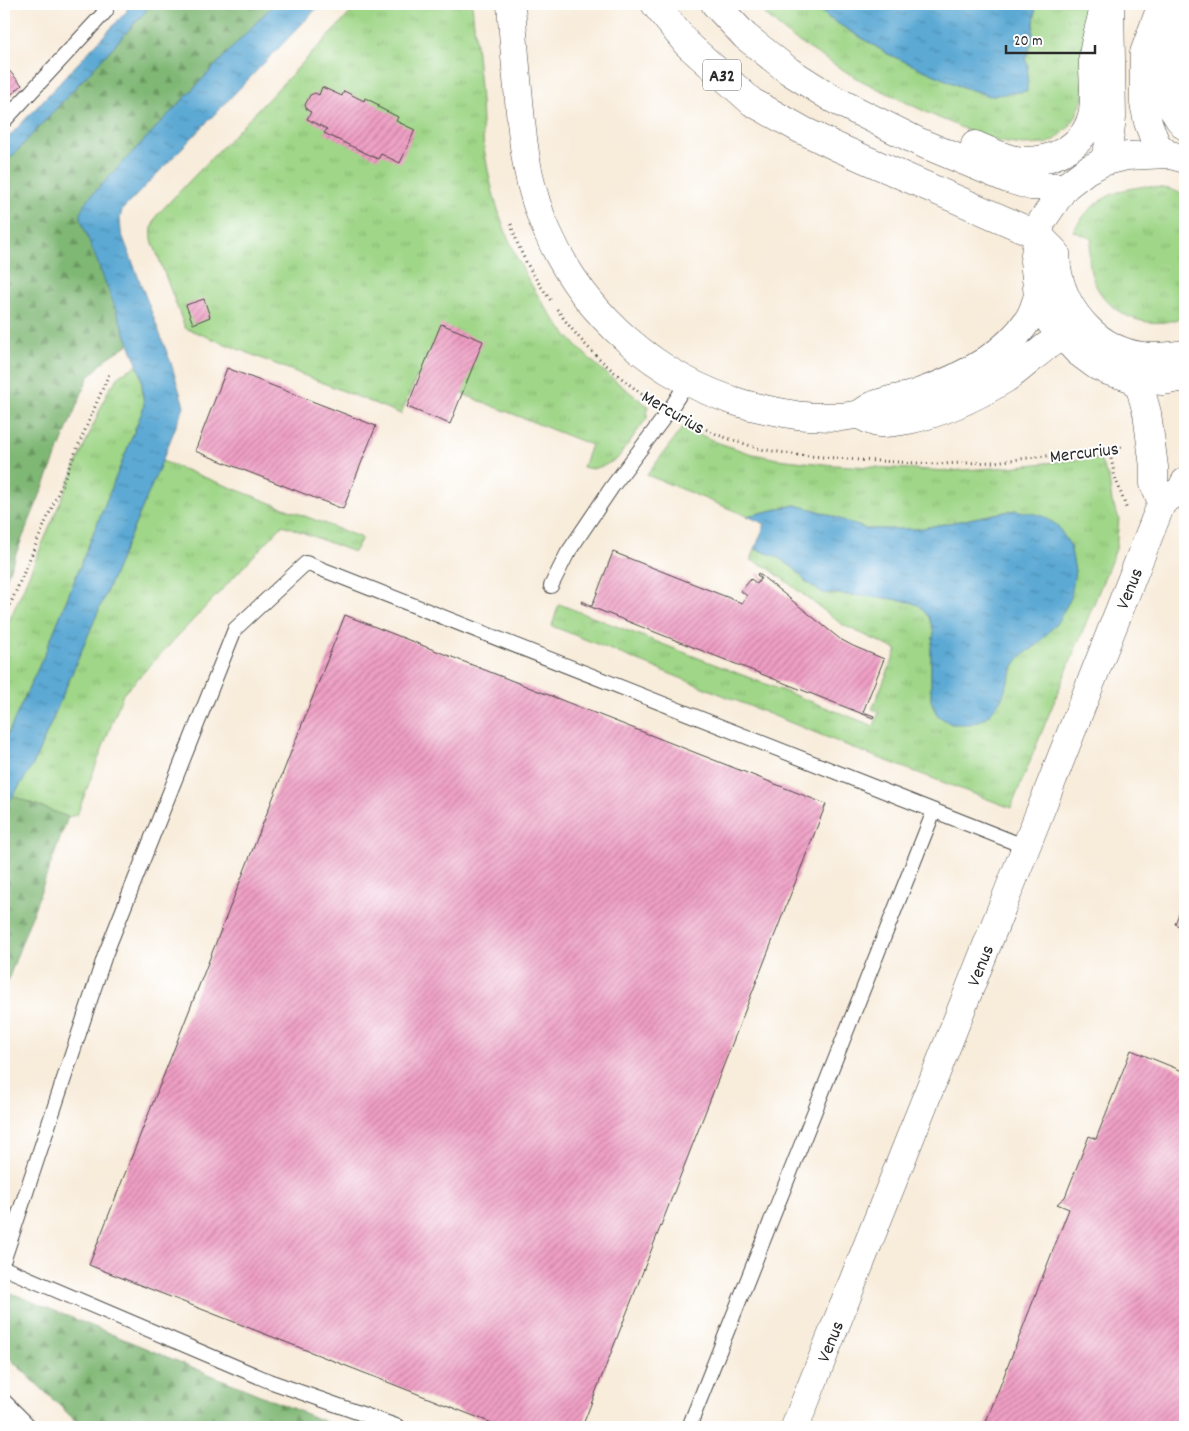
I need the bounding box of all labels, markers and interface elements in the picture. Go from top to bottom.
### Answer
scale bar [1006,22,1095,54]
text: 20 m [1014,31,1042,53]
road number: A32 [703,60,741,90]
street label: Mercurius [636,385,709,443]
street label: Mercurius [1048,437,1120,472]
street label: Venus [1111,565,1152,614]
street label: Venus [962,942,1003,991]
street label: Venus [812,1318,853,1367]

